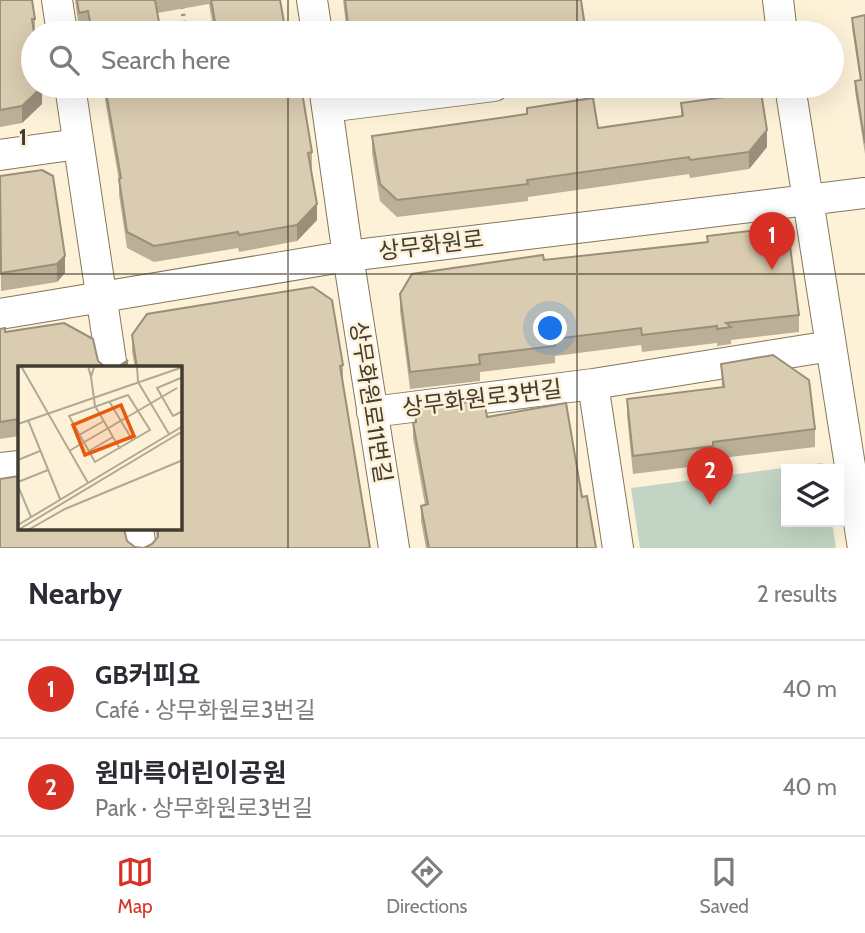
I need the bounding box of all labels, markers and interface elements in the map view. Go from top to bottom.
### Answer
search box [21,21,844,98]
icon: search [45,41,83,79]
text: Search here [101,44,230,76]
text: 1 [19,123,27,151]
pin: 1 [749,212,795,270]
street label: 상무화원로 [377,225,485,265]
your location [533,311,567,345]
street label: 상무화원로11번길 [344,319,398,485]
inset map [18,366,182,530]
street label: 상무화원로3번길 [401,374,563,422]
pin: 2 [687,447,733,505]
map controls [781,464,844,527]
button: layers [781,464,844,527]
text: Nearby [28,575,122,612]
text: 2 results [757,580,837,608]
text: GB커피요 [95,659,200,691]
text: 1 [47,675,55,703]
text: 40 m [782,675,837,703]
text: Café · 상무화원로3번길 [95,696,316,724]
text: 원마륵어린이공원 [95,757,286,789]
text: 2 [45,773,57,801]
text: 40 m [782,773,837,801]
text: Park · 상무화원로3번길 [95,794,313,822]
tab: Map [116,853,154,918]
tab: Directions [386,853,467,918]
tab: Saved [700,853,749,918]

